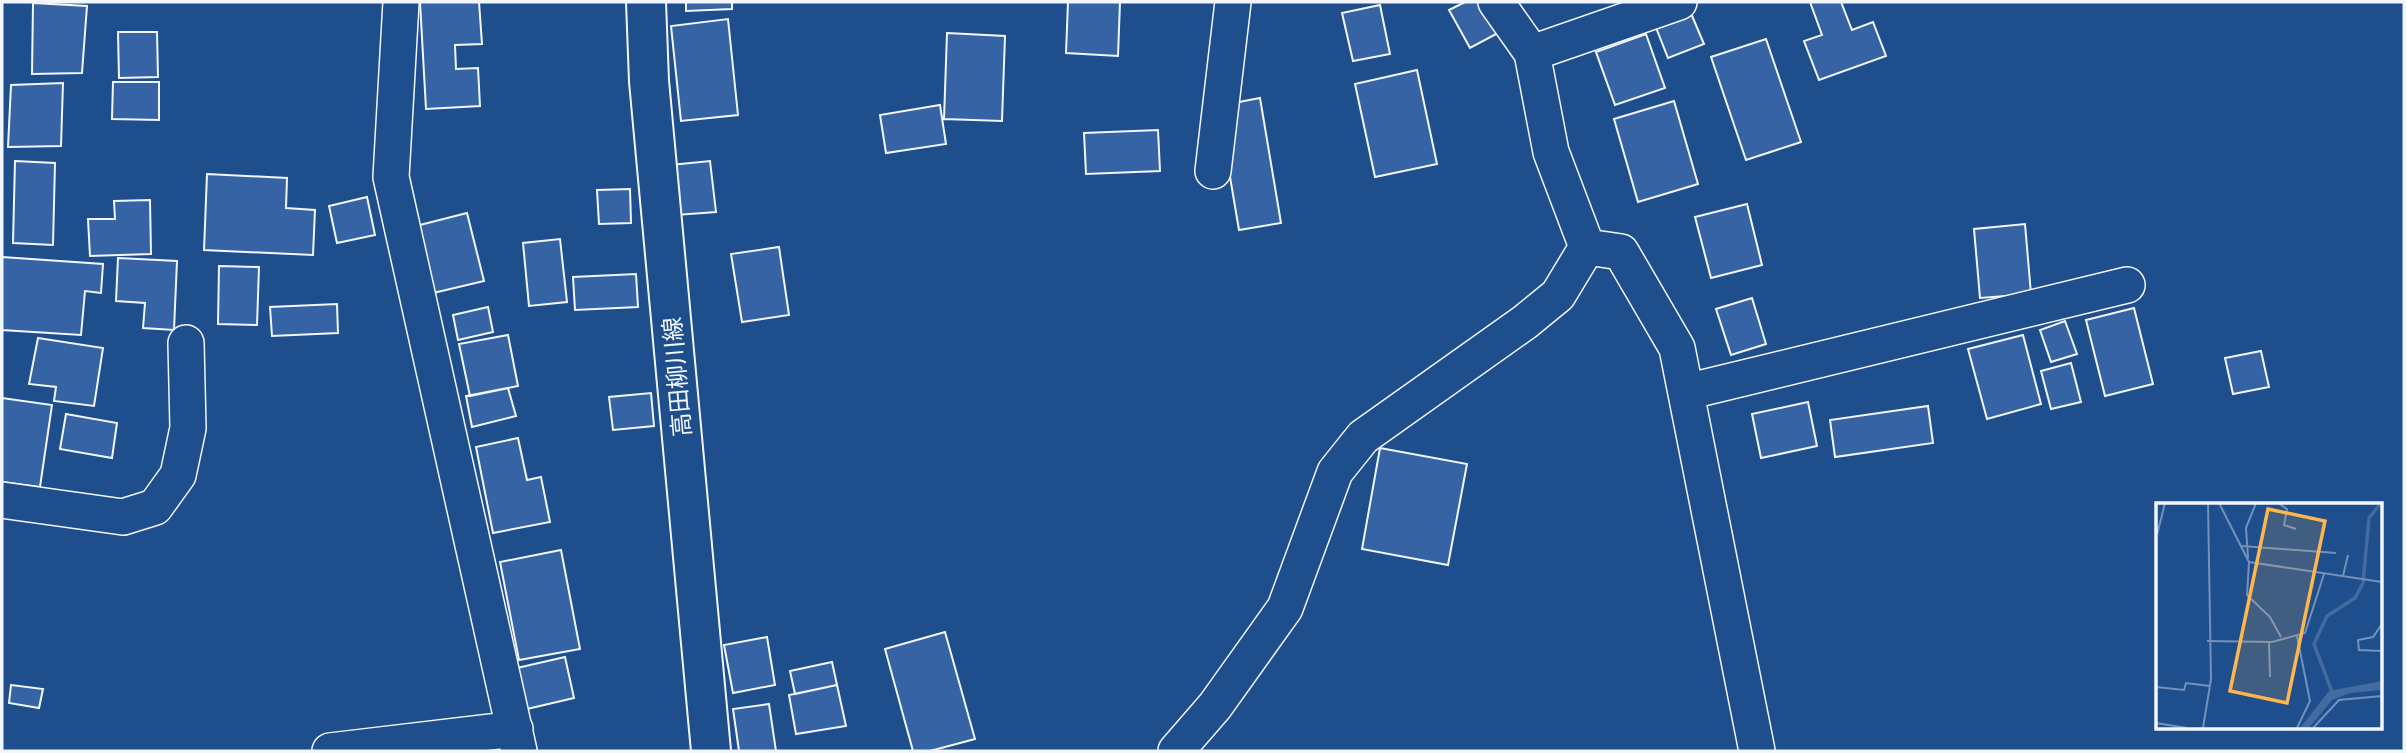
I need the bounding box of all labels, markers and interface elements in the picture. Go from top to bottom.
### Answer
street label: 高田柳川線 [656,316,696,438]
inset map [2156,503,2382,728]

